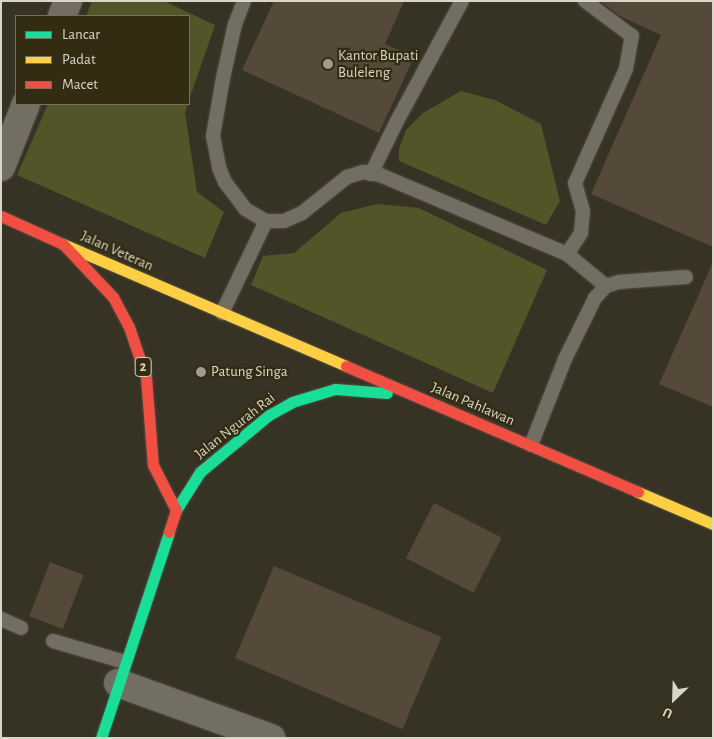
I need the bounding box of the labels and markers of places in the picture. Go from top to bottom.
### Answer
place label: Kantor Bupati Buleleng [338,46,418,81]
marker: Kantor Bupati Buleleng [322,58,334,70]
place label: Patung Singa [211,363,288,381]
marker: Patung Singa [195,366,207,378]

